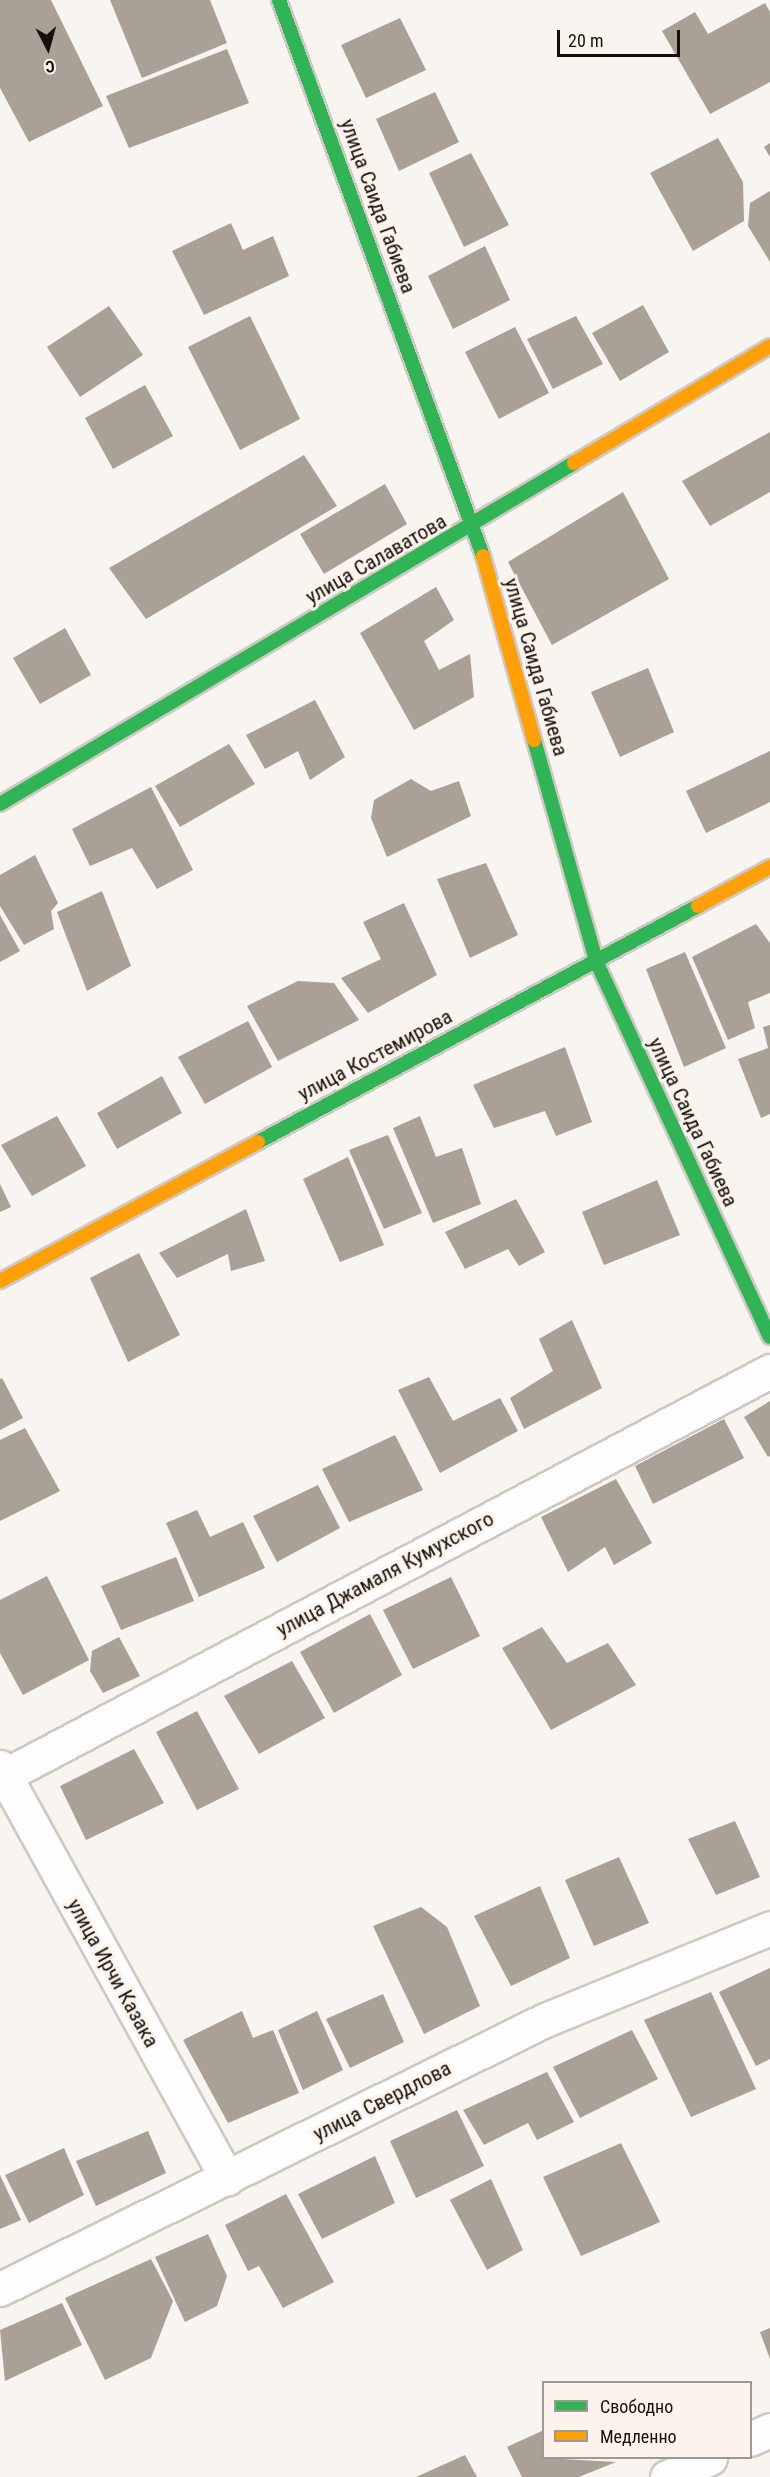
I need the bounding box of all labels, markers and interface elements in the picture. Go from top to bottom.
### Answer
north arrow [18,18,78,78]
scale bar [560,18,683,56]
text: 20 m [568,30,603,51]
text: С [44,56,55,76]
street label: улица Саида Габиева [335,115,421,297]
street label: улица Салаватова [301,508,451,610]
street label: улица Саида Габиева [499,575,573,759]
street label: улица Костемирова [294,1004,456,1106]
street label: улица Саида Габиева [643,1033,743,1211]
street label: улица Джамаля Кумухского [272,1506,498,1642]
street label: улица Ирчи Казака [62,1894,164,2052]
street label: улица Свердлова [309,2055,455,2147]
legend [542,2381,752,2459]
text: Свободно [600,2396,673,2417]
text: Медленно [600,2426,677,2447]

